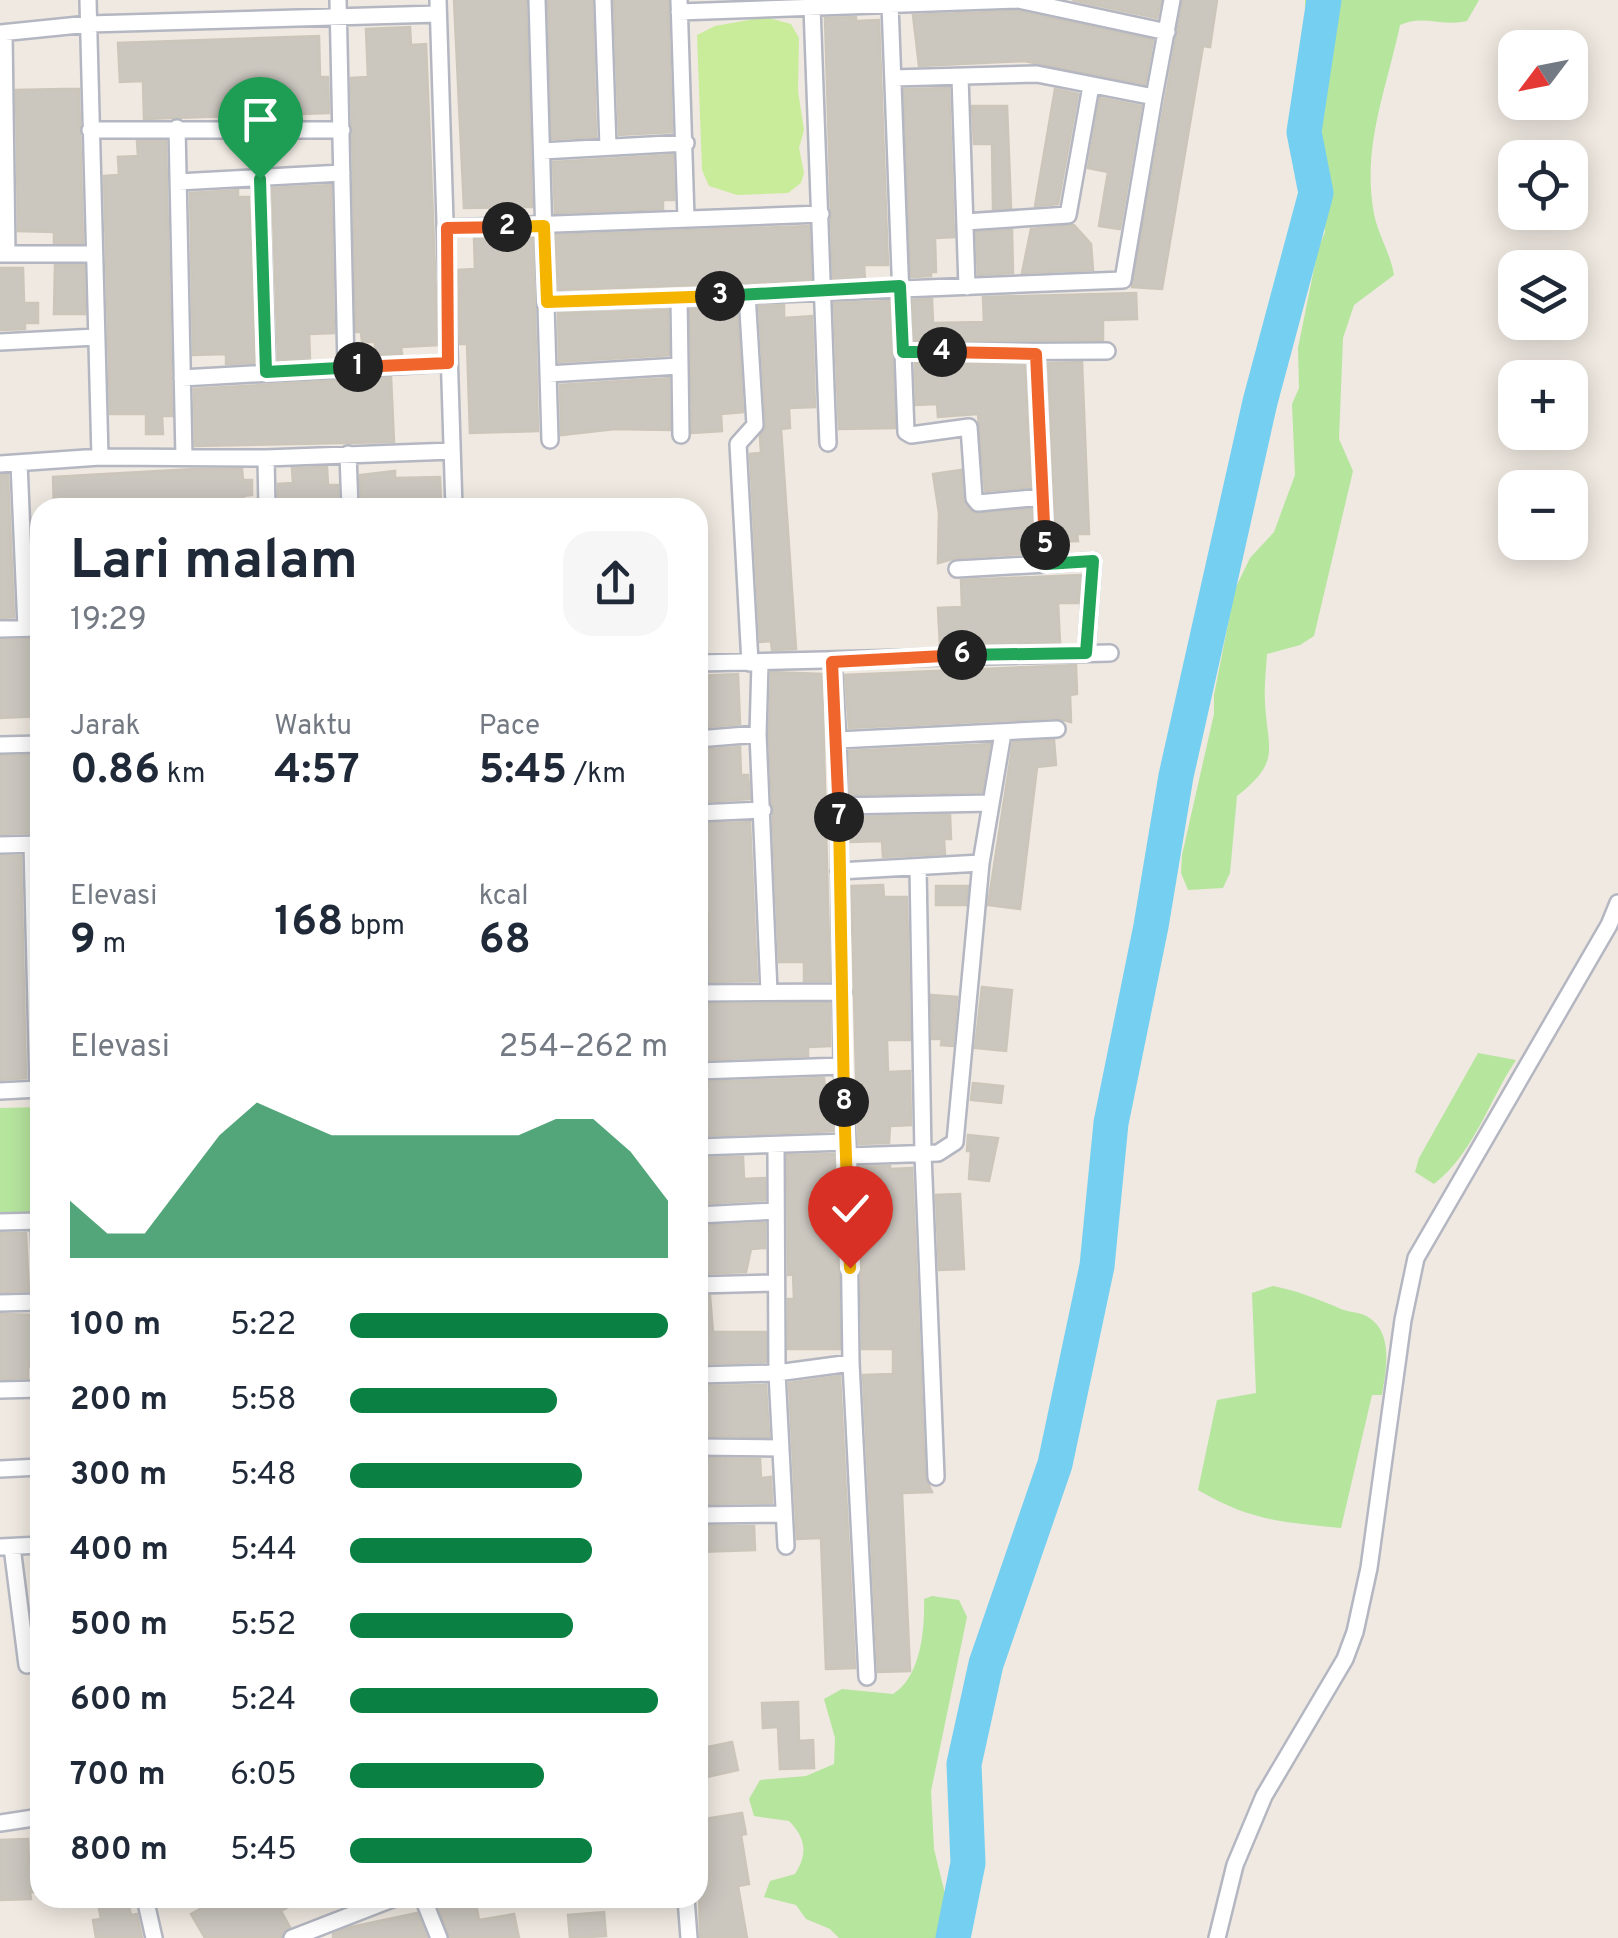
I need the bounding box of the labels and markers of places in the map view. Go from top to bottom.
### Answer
pin [218,77,303,180]
pin: 2 [482,202,532,252]
pin: 3 [695,271,745,321]
pin: 4 [917,327,967,377]
pin: 1 [333,342,383,392]
pin: 5 [1020,520,1070,570]
pin: 6 [937,630,987,680]
pin: 7 [814,792,864,842]
pin: 8 [819,1077,869,1127]
pin [808,1166,893,1269]

